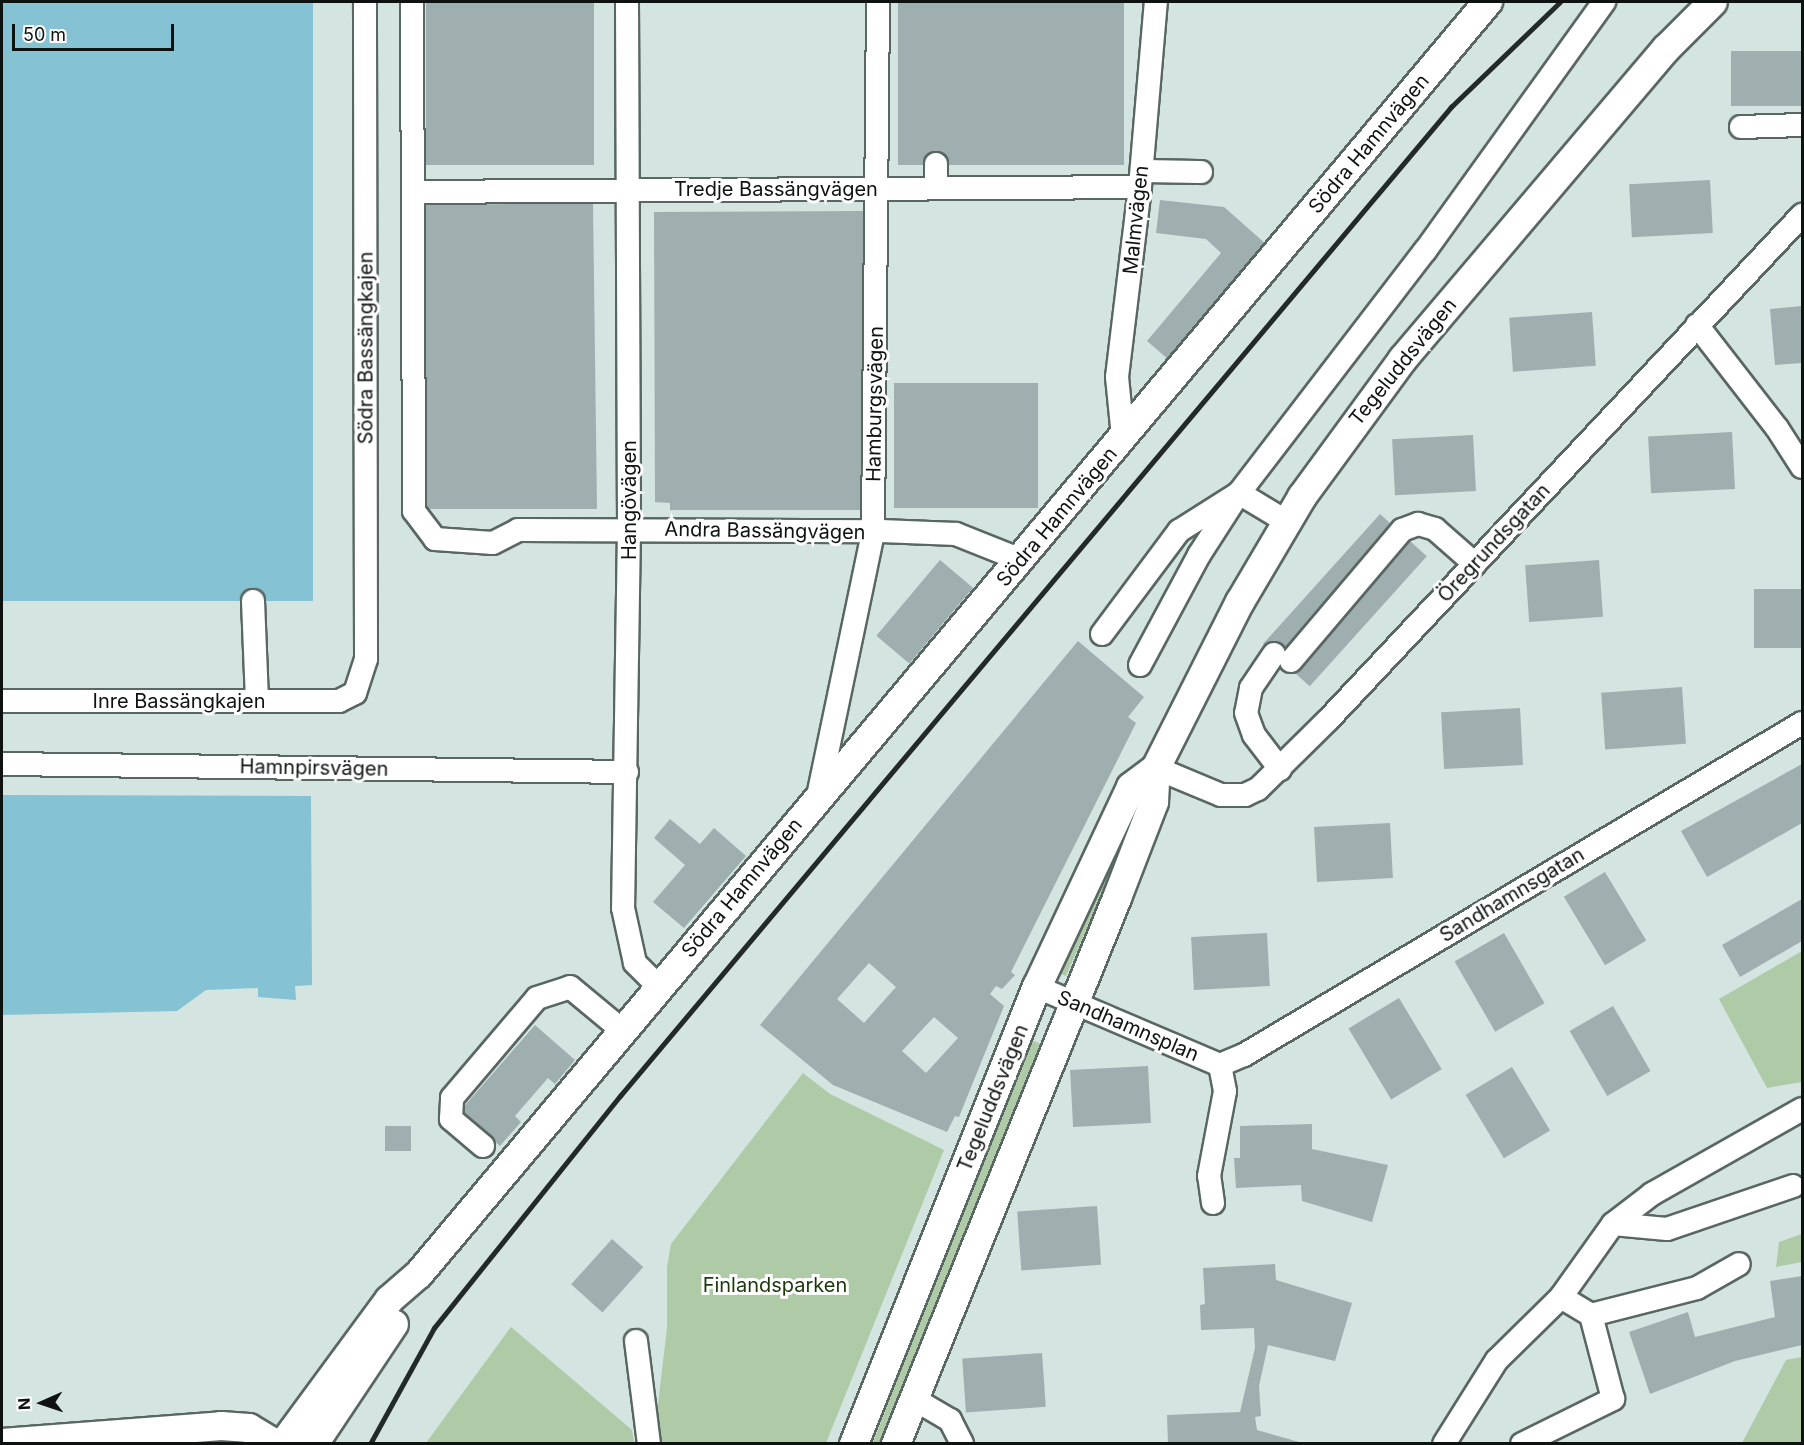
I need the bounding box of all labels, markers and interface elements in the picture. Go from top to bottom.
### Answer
scale bar [15,12,177,50]
text: 50 m [23,24,66,45]
street label: Södra Hamnvägen [1304,69,1434,219]
street label: Malmvägen [1118,164,1154,276]
street label: Tredje Bassängvägen [674,177,878,201]
street label: Södra Bassängkajen [354,252,378,444]
street label: Tegeluddsvägen [1344,294,1462,430]
street label: Hamburgsvägen [862,326,888,482]
street label: Hangövägen [617,440,641,560]
street label: Södra Hamnvägen [992,442,1122,592]
street label: Öregrundsgatan [1433,479,1555,607]
street label: Andra Bassängvägen [664,517,866,545]
street label: Inre Bassängkajen [93,689,265,713]
street label: Hamnpirsvägen [239,755,389,781]
street label: Södra Hamnvägen [677,813,807,963]
street label: Sandhamnsgatan [1435,842,1589,948]
street label: Sandhamnsplan [1054,985,1202,1067]
street label: Tegeluddsvägen [953,1021,1033,1175]
park label: Finlandsparken [703,1273,847,1297]
north arrow [12,1373,72,1433]
text: N [14,1397,34,1411]

